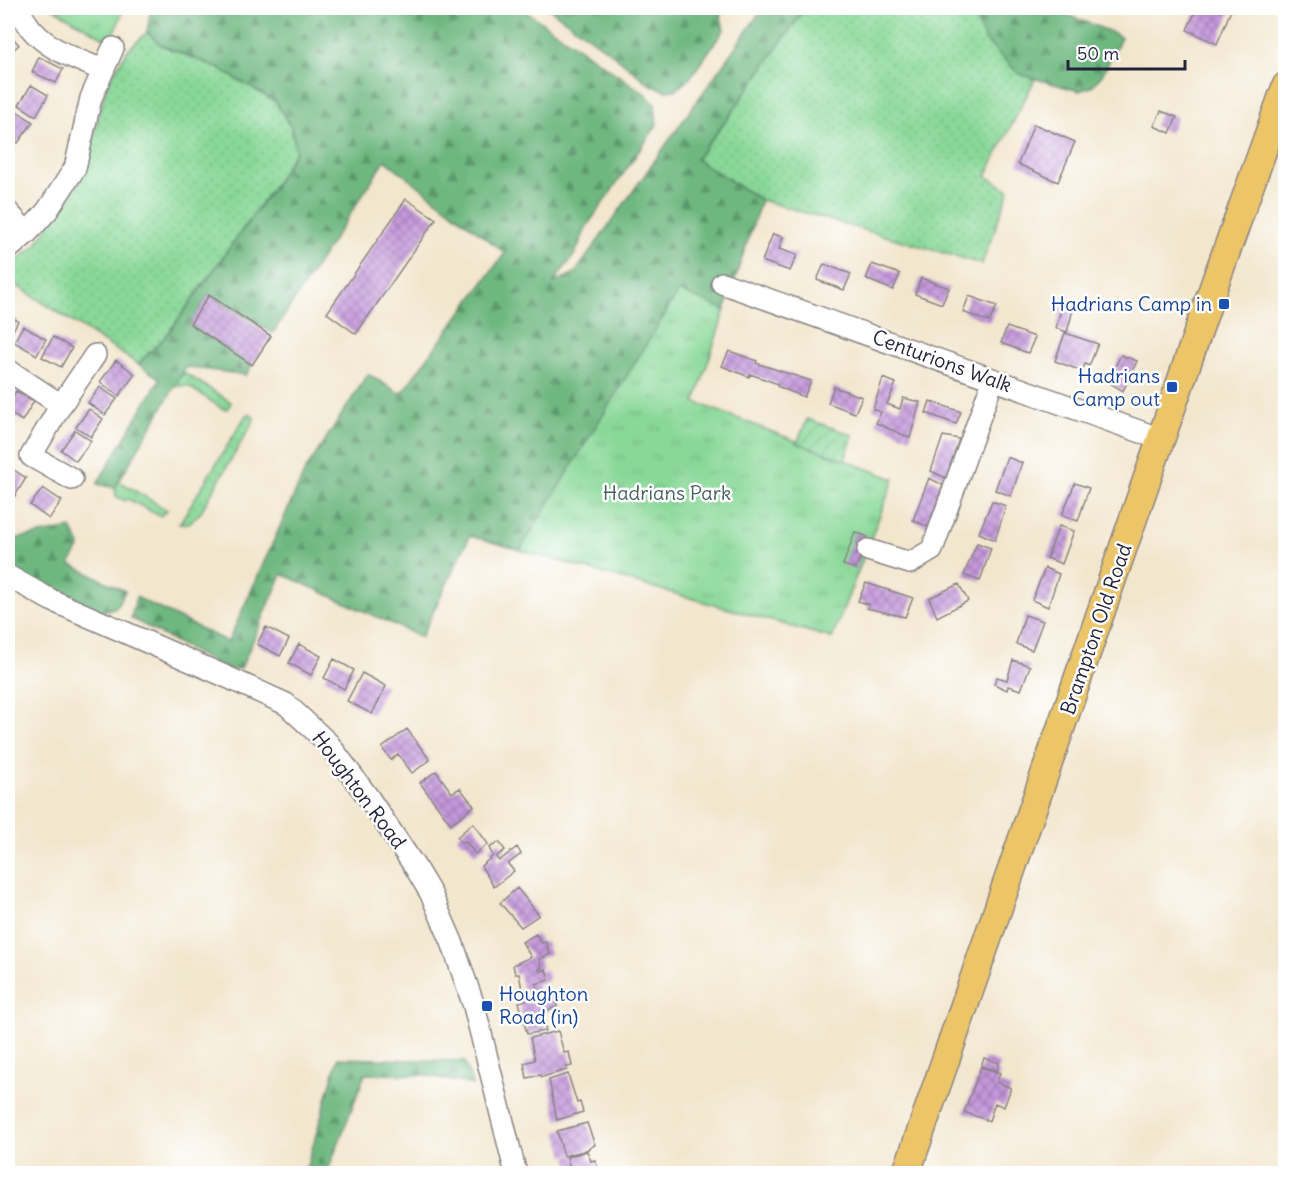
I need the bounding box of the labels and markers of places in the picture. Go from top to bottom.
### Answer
place label: Hadrians Camp in [1051,291,1212,316]
marker: Hadrians Camp in [1217,297,1231,311]
place label: Hadrians Camp out [1072,363,1160,411]
marker: Hadrians Camp out [1165,380,1179,394]
place label: Houghton Road (in) [499,981,588,1029]
marker: Houghton Road (in) [480,999,494,1013]

